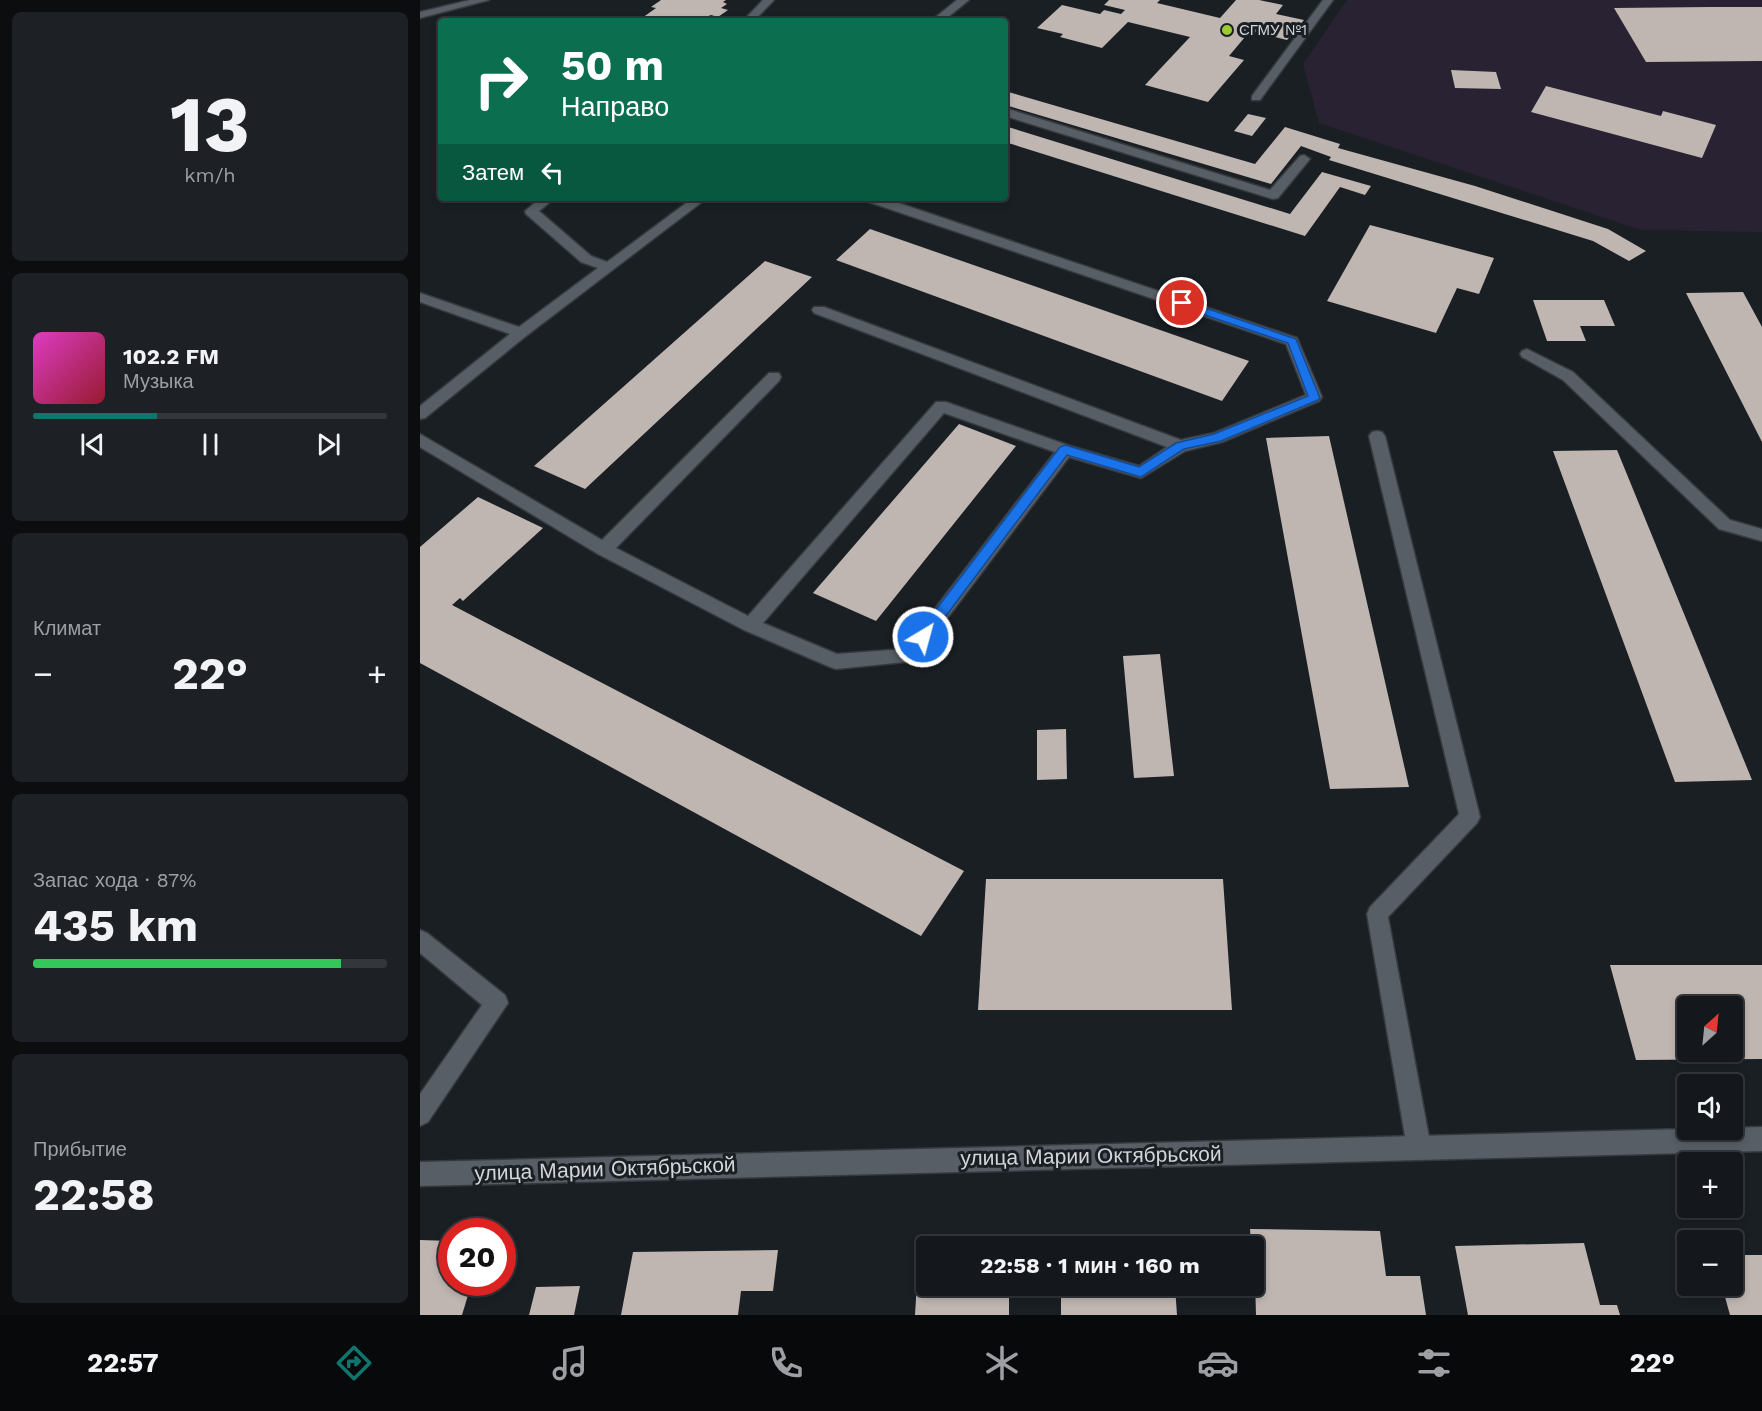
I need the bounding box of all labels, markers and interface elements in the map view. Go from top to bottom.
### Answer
place label: СГМУ №1 [1239,21,1307,39]
marker: СГМУ №1 [1220,23,1234,37]
text: 50 m [561,41,664,90]
icon: right [462,42,540,120]
text: 13 [170,78,250,170]
text: Направо [561,91,669,123]
icon: left [536,156,569,189]
text: Затем [462,160,524,185]
text: km/h [184,163,236,187]
pin [1156,277,1207,328]
icon: arrive [1165,286,1198,319]
text: 102.2 FM [123,344,219,369]
text: Музыка [123,369,194,393]
icon: previous [76,428,109,461]
icon: pause [194,428,227,461]
icon: next [312,428,345,461]
position arrow [891,605,955,669]
text: Климат [33,616,101,640]
text: 22° [172,647,248,700]
text: − [33,654,53,693]
text: + [367,654,387,693]
text: Запас хода · 87% [33,868,196,892]
text: 435 km [33,899,198,952]
north arrow [1677,996,1743,1062]
map controls [1677,996,1743,1296]
button: sound [1677,1074,1743,1140]
text: Прибытие [33,1137,127,1161]
street label: улица Марии Октябрьской [960,1141,1222,1170]
street label: улица Марии Октябрьской [474,1151,736,1186]
button: + [1677,1152,1743,1218]
text: 22:58 [33,1168,155,1221]
speed limit sign: 20 [438,1218,516,1296]
button: − [1677,1230,1743,1296]
text: 22:58 · 1 мин · 160 m [980,1253,1200,1278]
icon: directions [333,1342,375,1384]
icon: music [549,1342,591,1384]
icon: phone [765,1342,807,1384]
icon: climate [981,1342,1023,1384]
icon: car [1197,1342,1239,1384]
icon: filters [1413,1342,1455,1384]
text: 22:57 [87,1347,159,1379]
text: 22° [1629,1347,1675,1379]

